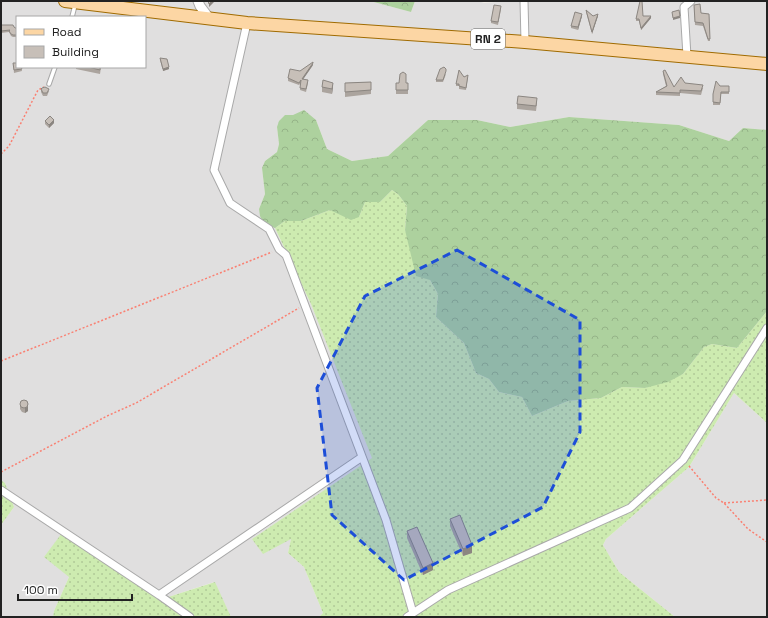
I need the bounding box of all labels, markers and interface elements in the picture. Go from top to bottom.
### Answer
legend [16,16,146,68]
text: Road [52,24,81,40]
road number: RN 2 [471,29,505,49]
text: Building [52,44,99,60]
scale bar [18,576,132,602]
text: 100 m [24,582,58,598]

